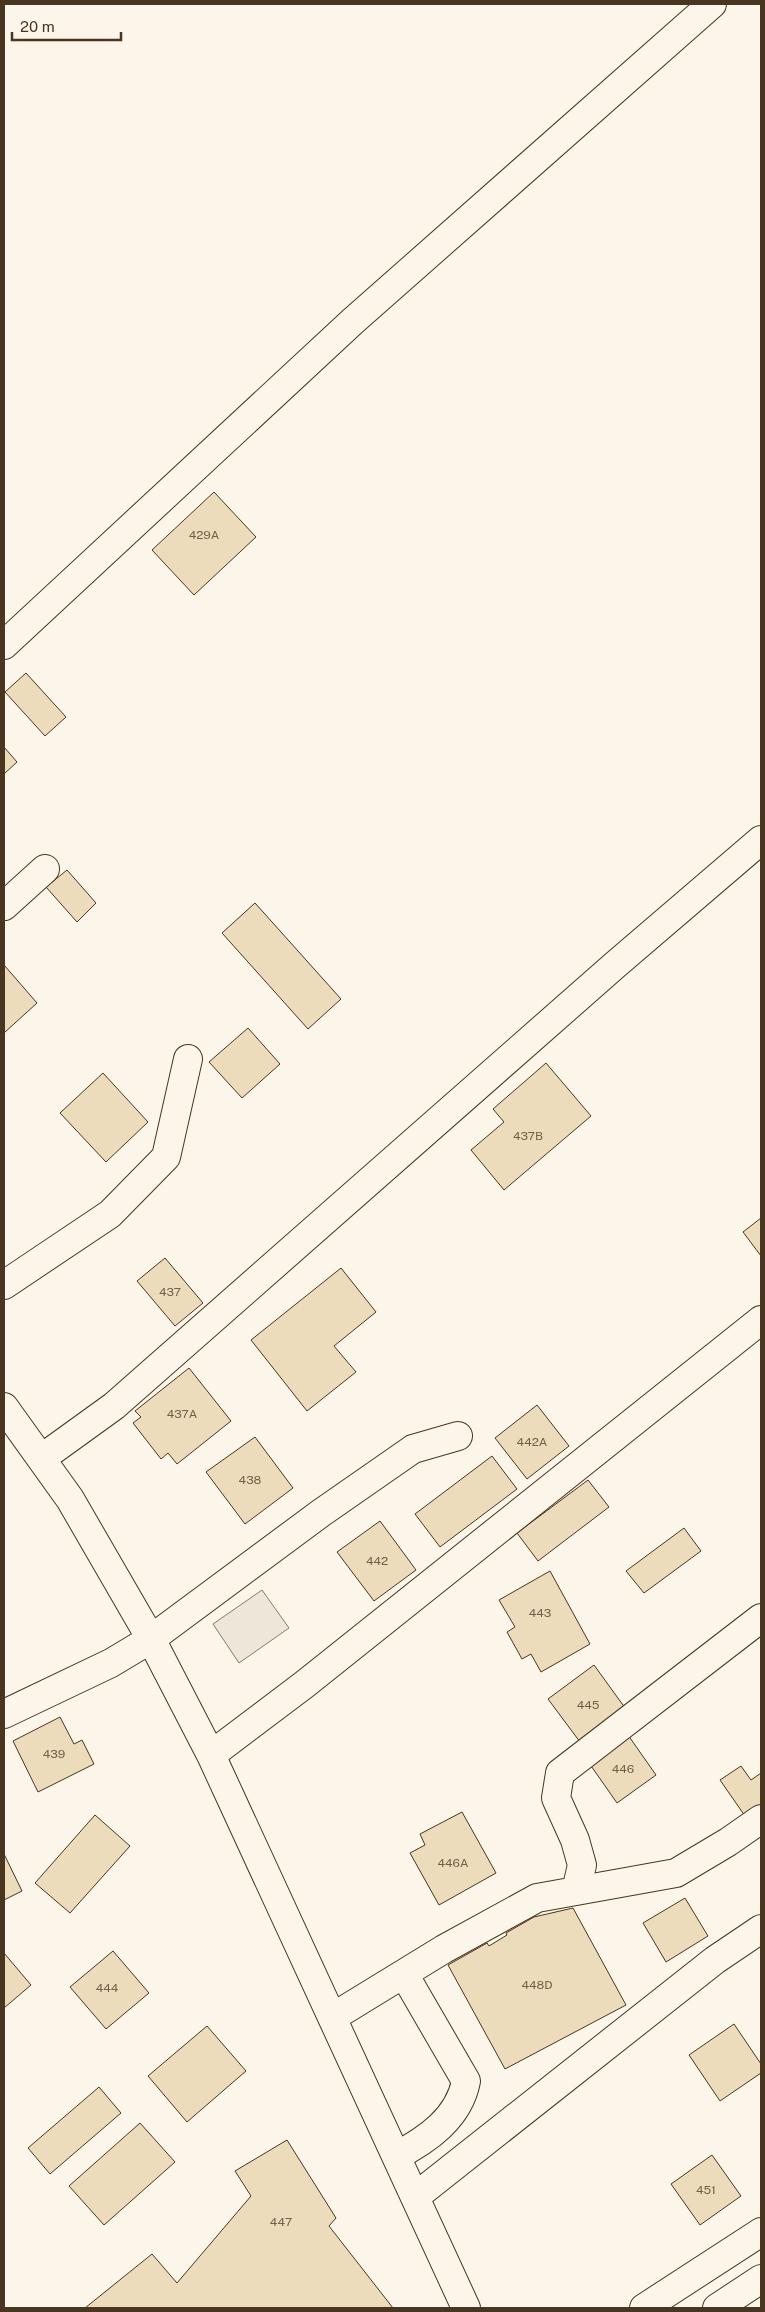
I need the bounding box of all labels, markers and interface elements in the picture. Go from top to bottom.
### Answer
scale bar [12,10,121,42]
text: 20 m [20,18,55,35]
house number: 429A [189,528,220,542]
house number: 437B [513,1129,543,1143]
house number: 437 [159,1285,181,1299]
house number: 437A [167,1407,198,1421]
house number: 442A [517,1435,548,1449]
house number: 438 [239,1473,262,1487]
house number: 442 [366,1554,388,1568]
house number: 443 [529,1606,551,1620]
house number: 445 [577,1698,600,1712]
house number: 439 [43,1747,65,1761]
house number: 446 [612,1762,634,1776]
house number: 446A [437,1856,469,1870]
house number: 448D [521,1978,553,1992]
house number: 444 [96,1981,119,1995]
house number: 451 [696,2183,716,2197]
house number: 447 [270,2215,292,2229]

